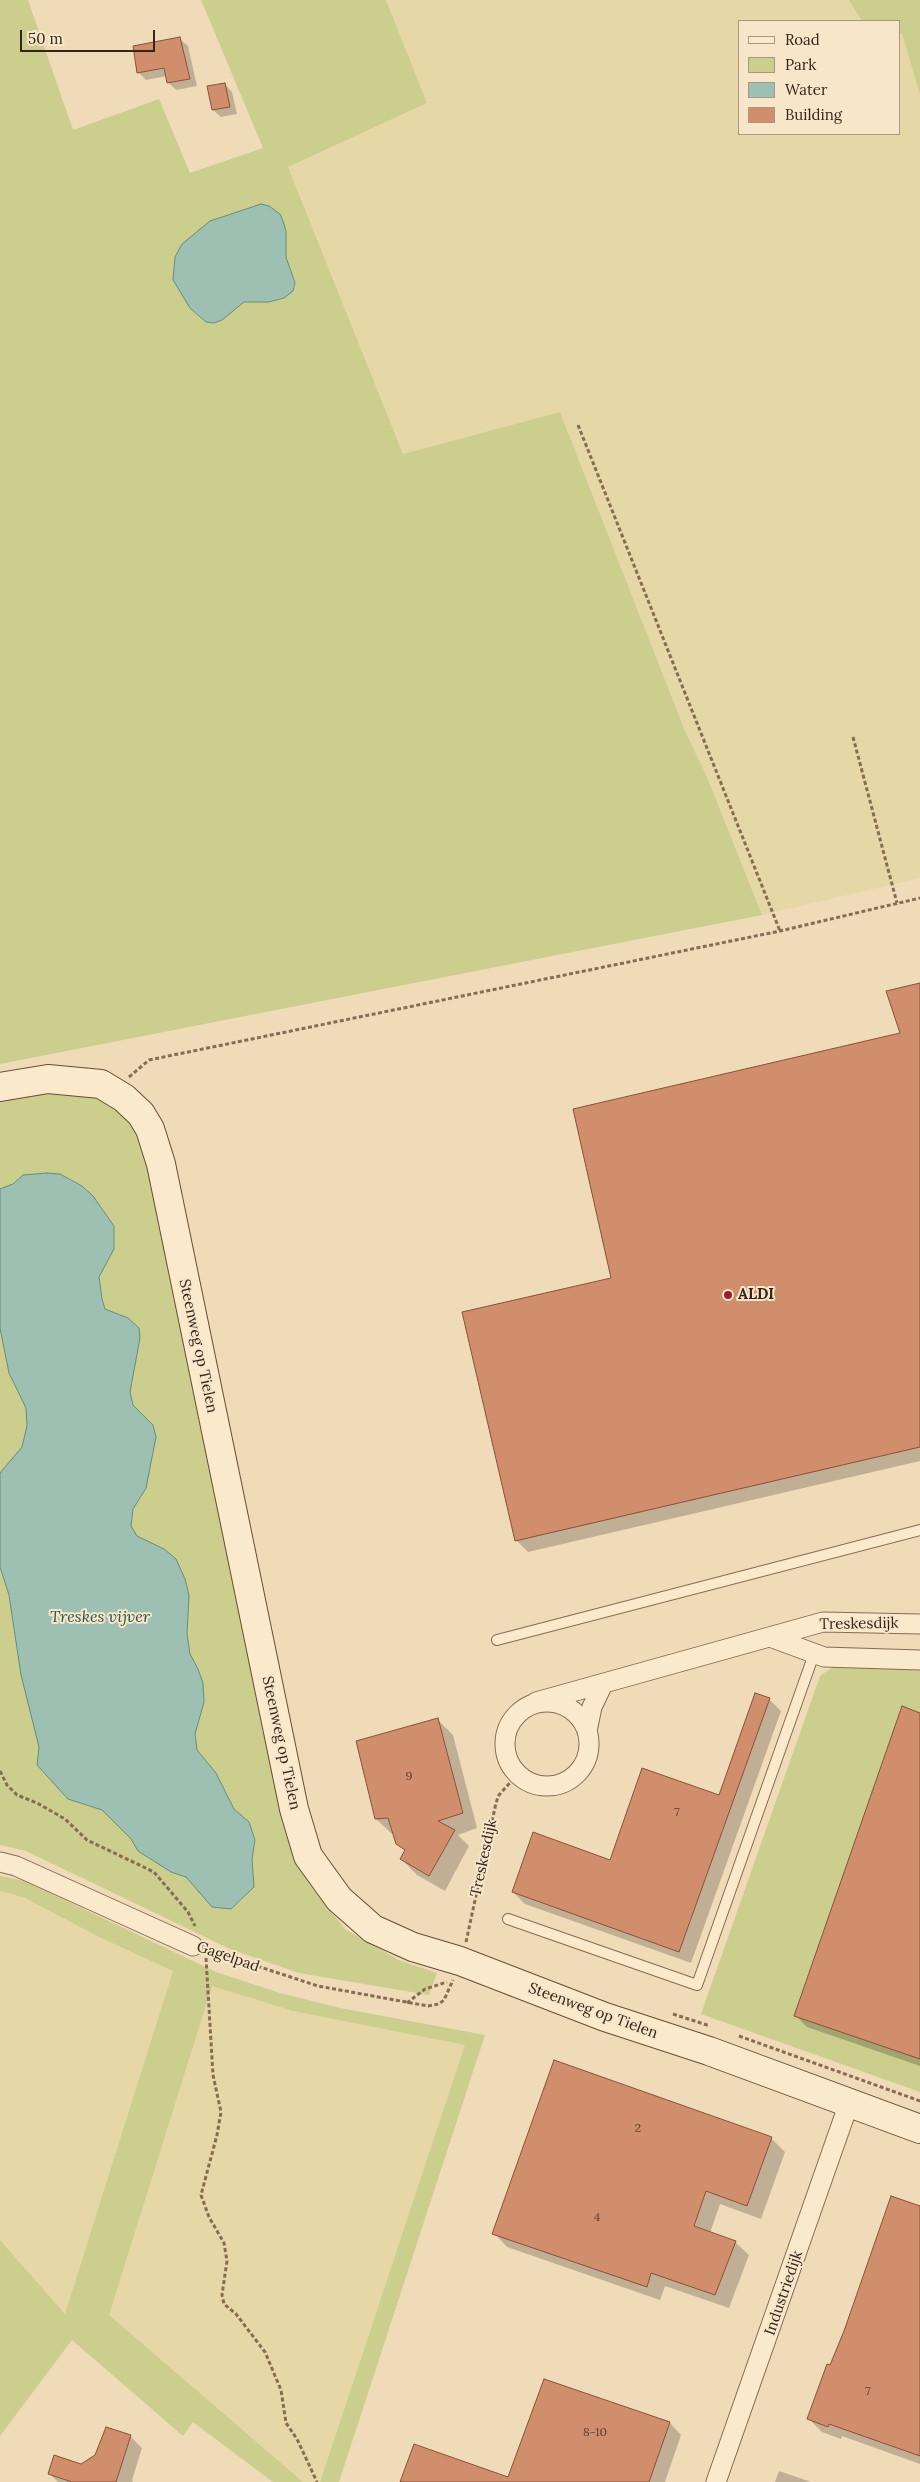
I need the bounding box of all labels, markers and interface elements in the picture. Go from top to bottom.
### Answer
scale bar [22,20,158,52]
legend [738,20,900,135]
text: 50 m [28,29,63,48]
text: Road [785,30,820,49]
text: Park [785,55,816,74]
text: Water [785,80,827,99]
text: Building [785,105,842,124]
street label: Steenweg op Tielen [175,1277,221,1415]
place label: ALDI [738,1286,774,1304]
marker: ALDI [722,1289,734,1301]
water label: Treskes vijver [50,1607,150,1627]
street label: Treskesdijk [819,1614,899,1634]
street label: Steenweg op Tielen [258,1674,304,1812]
house number: 9 [406,1770,412,1784]
house number: 7 [674,1806,680,1820]
street label: Treskesdijk [467,1817,501,1899]
street label: Gagelpad [194,1938,262,1976]
street label: Steenweg op Tielen [526,1979,660,2043]
house number: 2 [635,2122,641,2136]
house number: 4 [594,2211,600,2225]
street label: Industriedijk [761,2248,807,2338]
house number: 7 [865,2385,871,2399]
house number: 8-10 [583,2426,607,2440]

